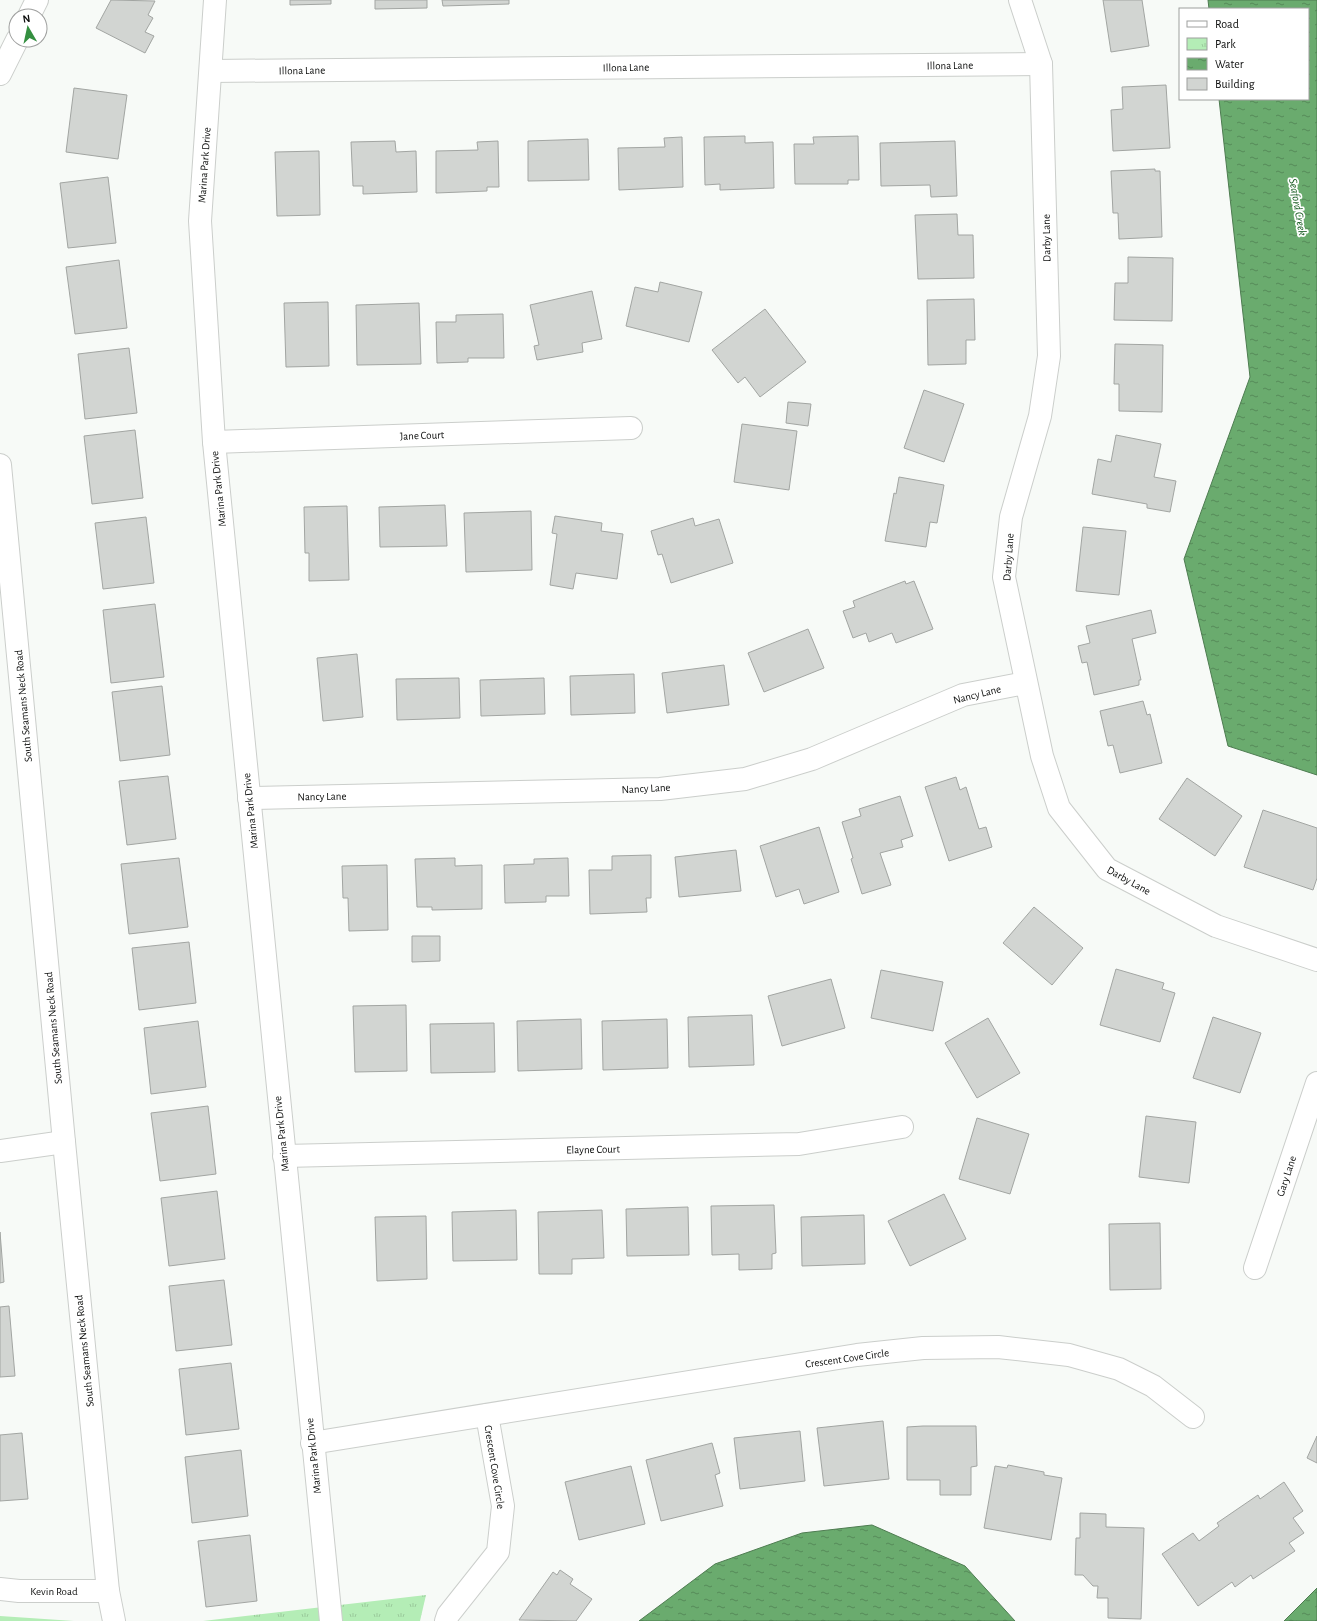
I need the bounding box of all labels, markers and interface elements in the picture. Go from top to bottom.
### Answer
north arrow [8,8,48,48]
legend [1179,8,1309,100]
text: N [22,13,31,25]
text: Road [1215,18,1239,30]
text: Park [1215,38,1236,50]
text: Water [1215,58,1244,70]
street label: Illona Lane [927,60,973,71]
street label: Illona Lane [603,62,649,73]
street label: Illona Lane [279,65,325,76]
text: Building [1215,78,1255,90]
street label: Marina Park Drive [196,127,213,203]
water label: Seaford Creek [1287,177,1309,237]
street label: Darby Lane [1041,214,1052,262]
street label: Jane Court [400,429,445,442]
street label: Marina Park Drive [209,451,228,527]
street label: Darby Lane [1001,533,1016,581]
street label: South Seamans Neck Road [13,649,34,763]
street label: Nancy Lane [952,683,1002,706]
street label: Marina Park Drive [241,773,260,849]
street label: Nancy Lane [621,782,671,795]
street label: Nancy Lane [297,791,347,802]
street label: Darby Lane [1105,864,1152,897]
street label: South Seamans Neck Road [43,971,64,1085]
street label: Marina Park Drive [272,1096,291,1172]
street label: Elayne Court [566,1144,620,1155]
street label: Gary Lane [1275,1154,1298,1198]
street label: South Seamans Neck Road [73,1294,96,1408]
street label: Crescent Cove Circle [804,1347,890,1370]
street label: Marina Park Drive [304,1418,323,1494]
street label: Crescent Cove Circle [482,1424,507,1510]
street label: Kevin Road [30,1586,78,1597]

